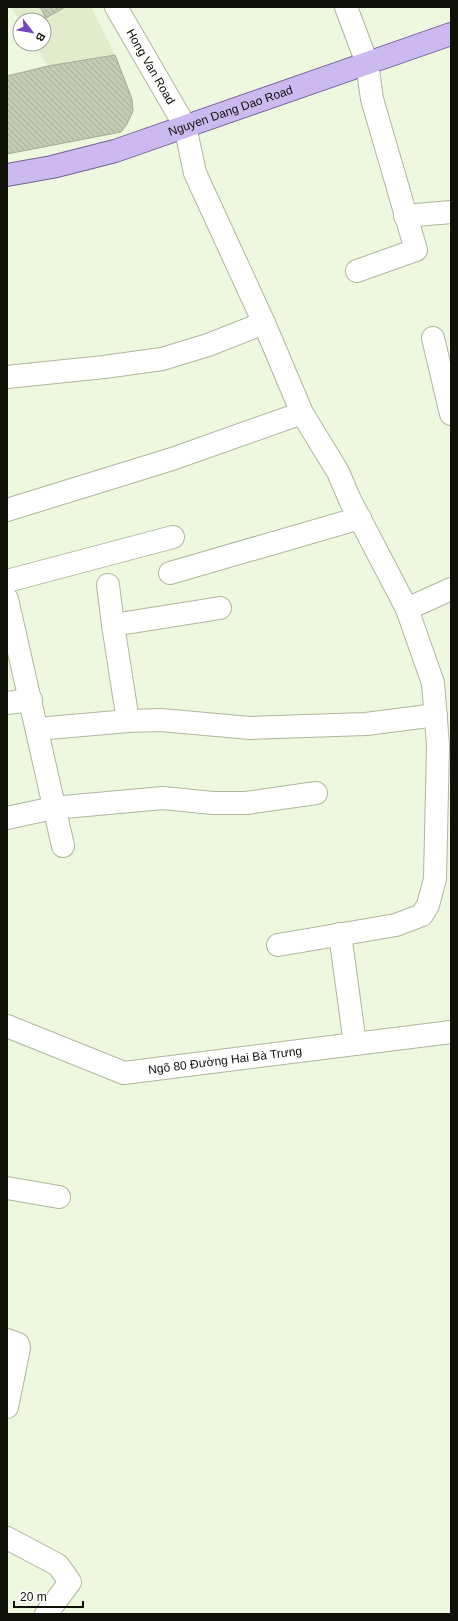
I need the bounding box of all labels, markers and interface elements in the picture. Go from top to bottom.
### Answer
north arrow [12,12,52,52]
street label: Hong Van Road [123,27,178,107]
text: B [33,31,48,44]
street label: Nguyen Dang Dao Road [166,83,295,139]
street label: Ngõ 80 Đường Hai Bà Trưng [147,1044,303,1077]
scale bar [14,1583,83,1609]
text: 20 m [20,1590,47,1604]

